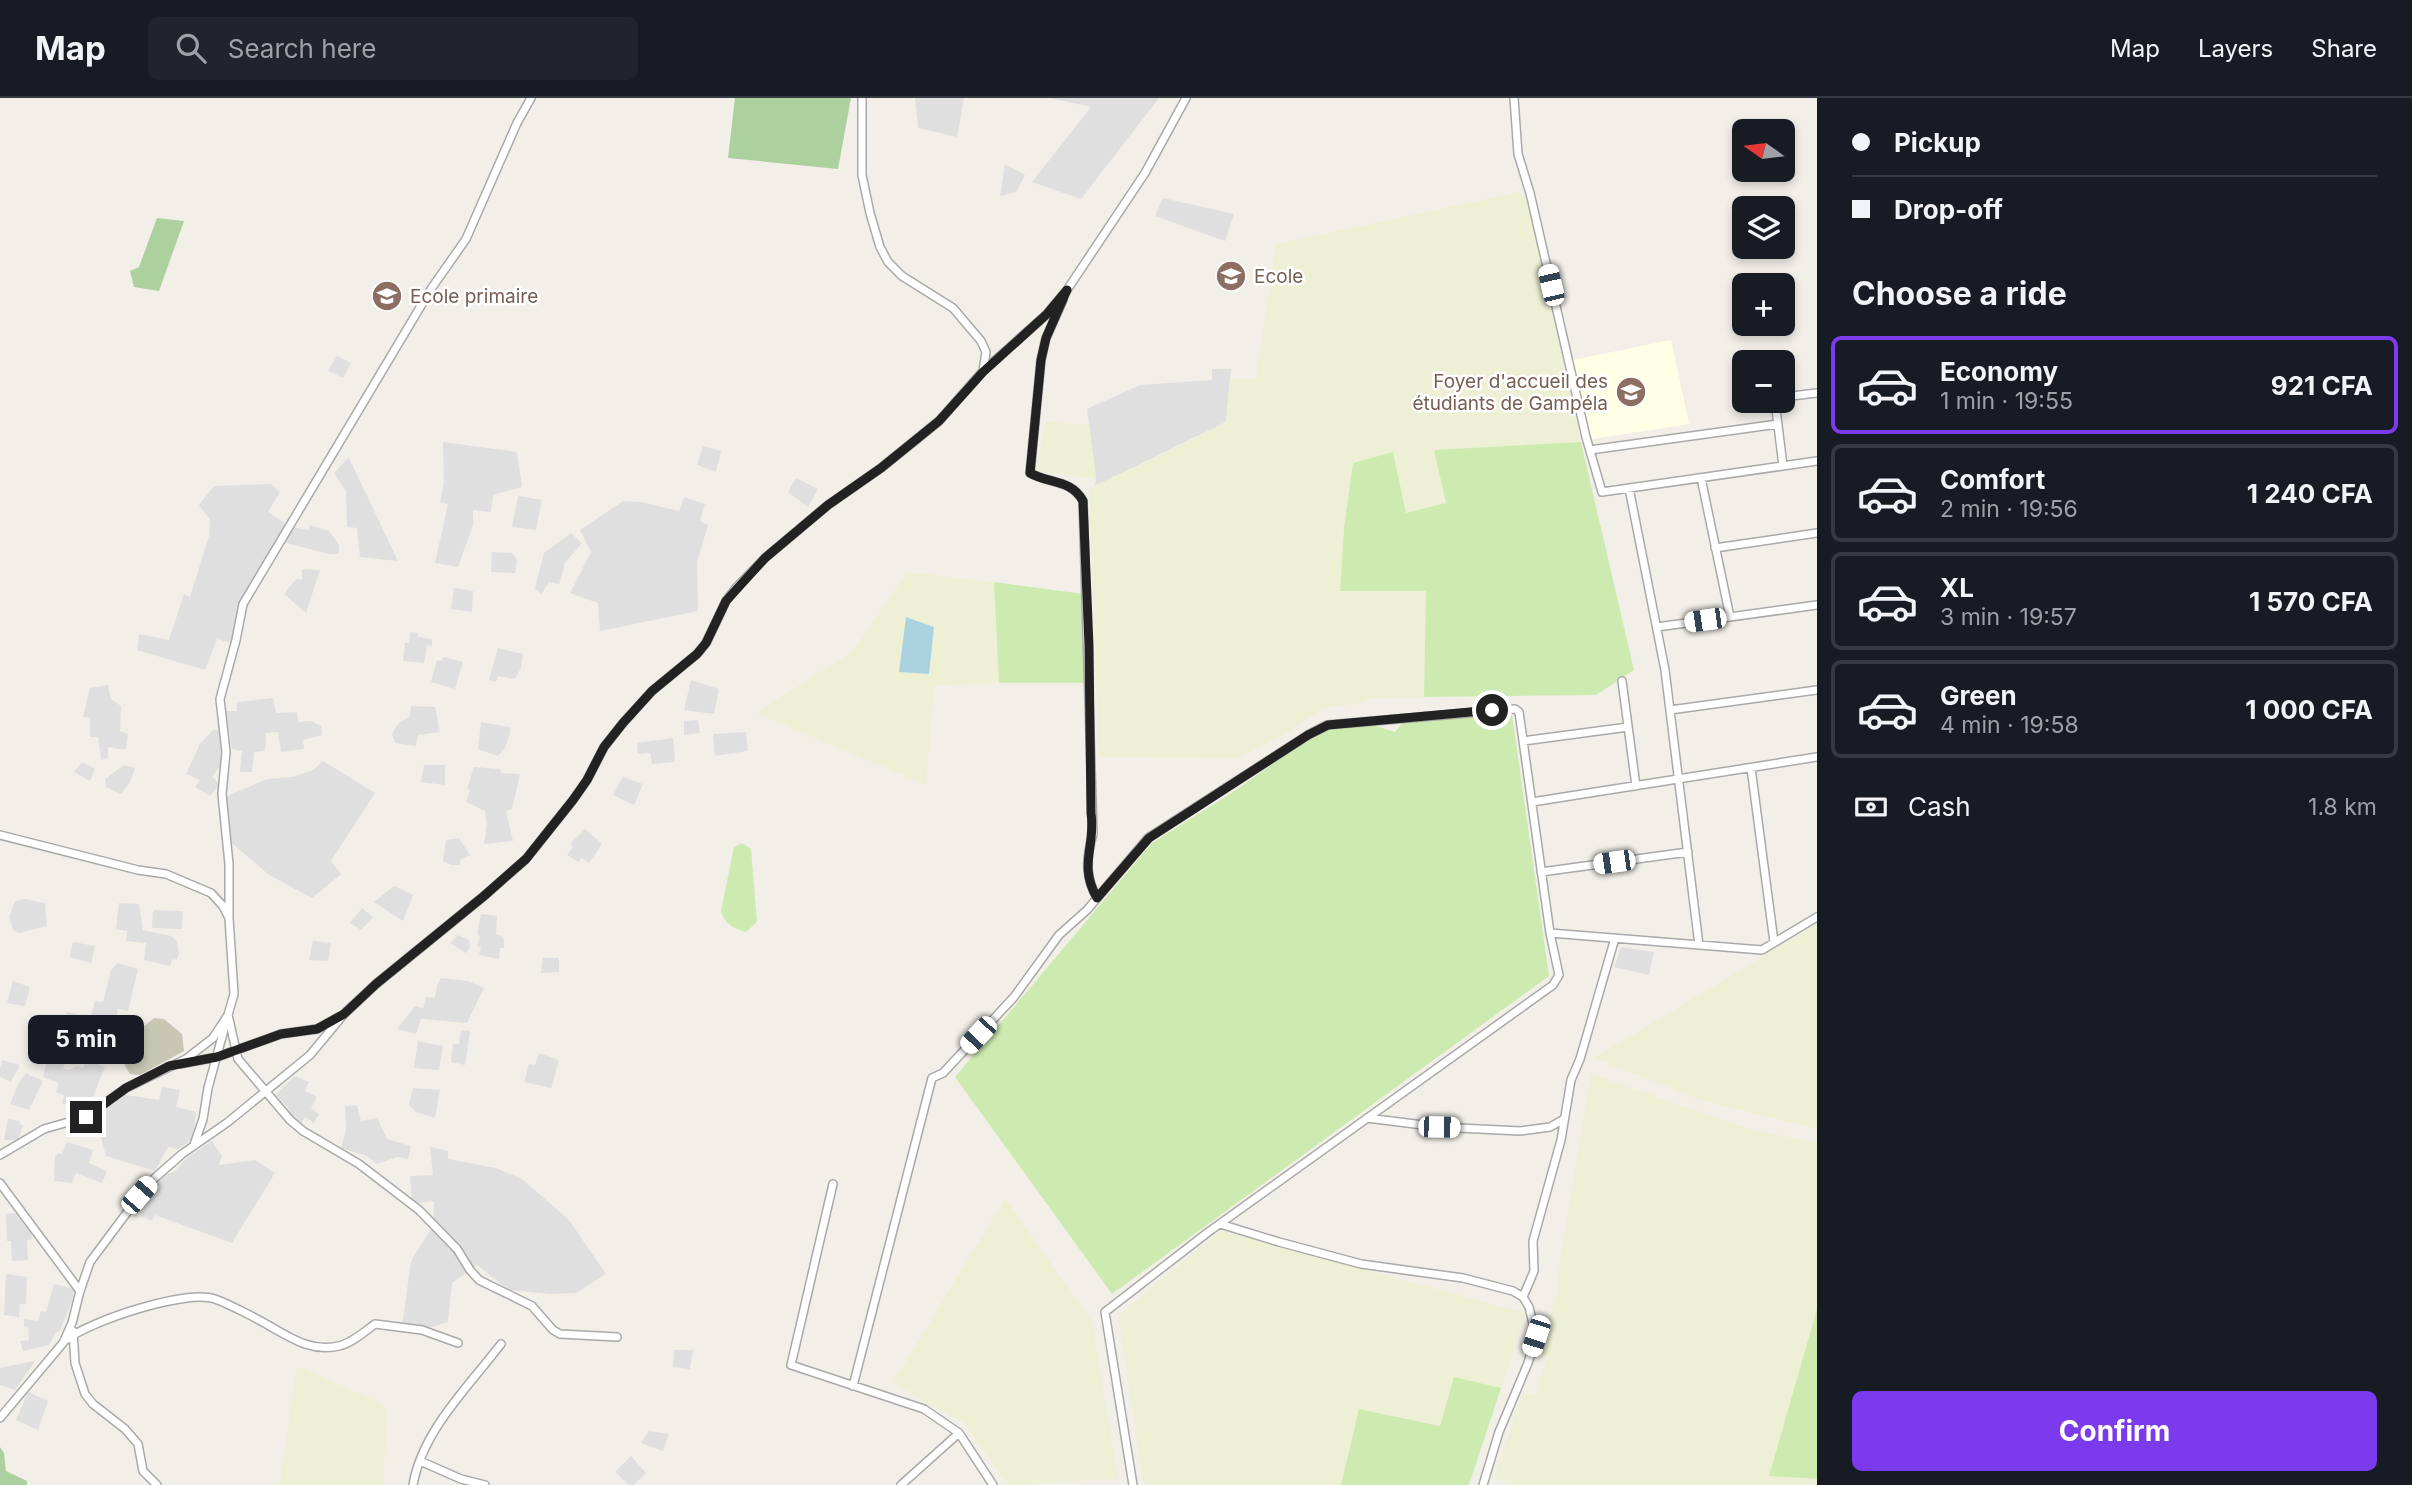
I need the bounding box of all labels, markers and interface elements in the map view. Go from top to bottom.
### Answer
search box [148,17,638,80]
text: Map [35,28,106,68]
icon: search [172,29,210,67]
text: Search here [228,33,376,64]
text: Map [2110,34,2160,63]
text: Layers [2198,34,2273,63]
text: Share [2311,34,2377,63]
north arrow [1732,119,1796,182]
map controls [1732,119,1795,413]
text: Pickup [1894,127,1981,158]
text: Drop-off [1894,194,2003,225]
button: layers [1732,196,1795,259]
school or university icon: Ecole [1214,259,1248,293]
car [1537,262,1566,308]
place label: Ecole [1254,265,1303,288]
button: + [1732,273,1795,336]
text: Choose a ride [1852,274,2067,313]
school or university icon: Ecole primaire [370,279,404,313]
place label: Ecole primaire [410,285,538,308]
button: − [1732,350,1795,413]
icon: car [1856,354,1919,417]
text: Economy [1940,356,2058,387]
place label: Foyer d'accueil des étudiants de Gampéla [1412,370,1608,415]
text: 921 CFA [2271,370,2373,401]
school or university icon: Foyer d'accueil des étudiants de Gampéla [1614,375,1648,409]
text: 1 min · 19:55 [1940,387,2073,415]
icon: car [1856,462,1919,525]
text: Comfort [1940,464,2045,495]
text: 1 240 CFA [2247,478,2373,509]
text: 2 min · 19:56 [1940,495,2078,523]
icon: car [1856,570,1919,633]
text: XL [1940,572,1974,603]
text: 1 570 CFA [2249,586,2373,617]
text: 3 min · 19:57 [1940,603,2077,631]
car [1683,607,1728,633]
icon: car [1856,678,1919,741]
text: Green [1940,680,2017,711]
route start [1476,694,1508,726]
text: 1 000 CFA [2245,694,2373,725]
text: 4 min · 19:58 [1940,711,2079,739]
icon: cash [1852,788,1890,826]
text: Cash [1908,791,1971,822]
text: 1.8 km [2308,793,2377,821]
car [1592,849,1637,875]
car [956,1012,1001,1058]
callout: 5 min [28,1016,144,1065]
text: 5 min [55,1025,117,1053]
route end [70,1101,102,1133]
car [1418,1116,1461,1138]
car [118,1172,161,1218]
car [1520,1313,1553,1359]
button: Confirm [1852,1391,2377,1471]

